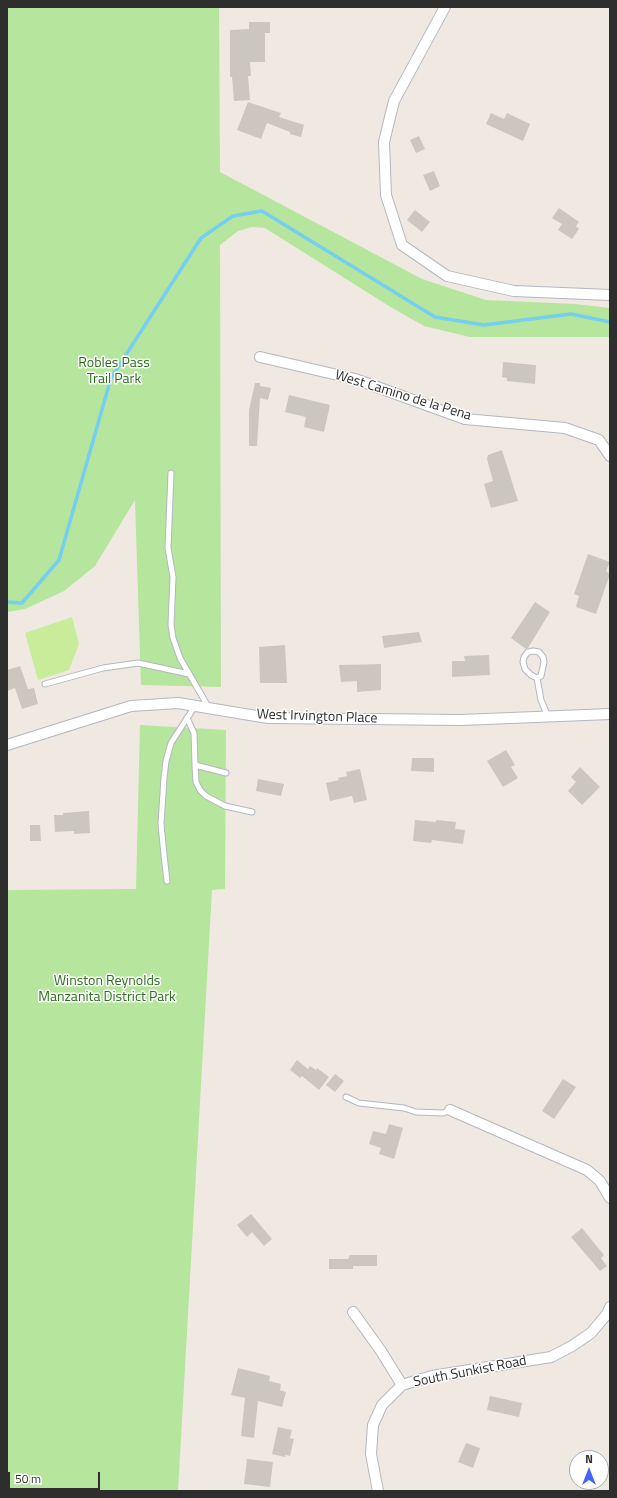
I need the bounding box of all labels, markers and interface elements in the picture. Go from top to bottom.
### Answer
park label: Robles Pass Trail Park [78,356,150,388]
street label: West Camino de la Pena [333,367,473,425]
street label: West Irvington Place [256,706,378,728]
park label: Winston Reynolds Manzanita District Park [38,974,176,1006]
street label: South Sunkist Road [412,1353,528,1391]
north arrow [569,1450,609,1490]
text: N [585,1451,593,1467]
scale bar [10,1464,102,1490]
text: 50 m [15,1469,41,1488]

